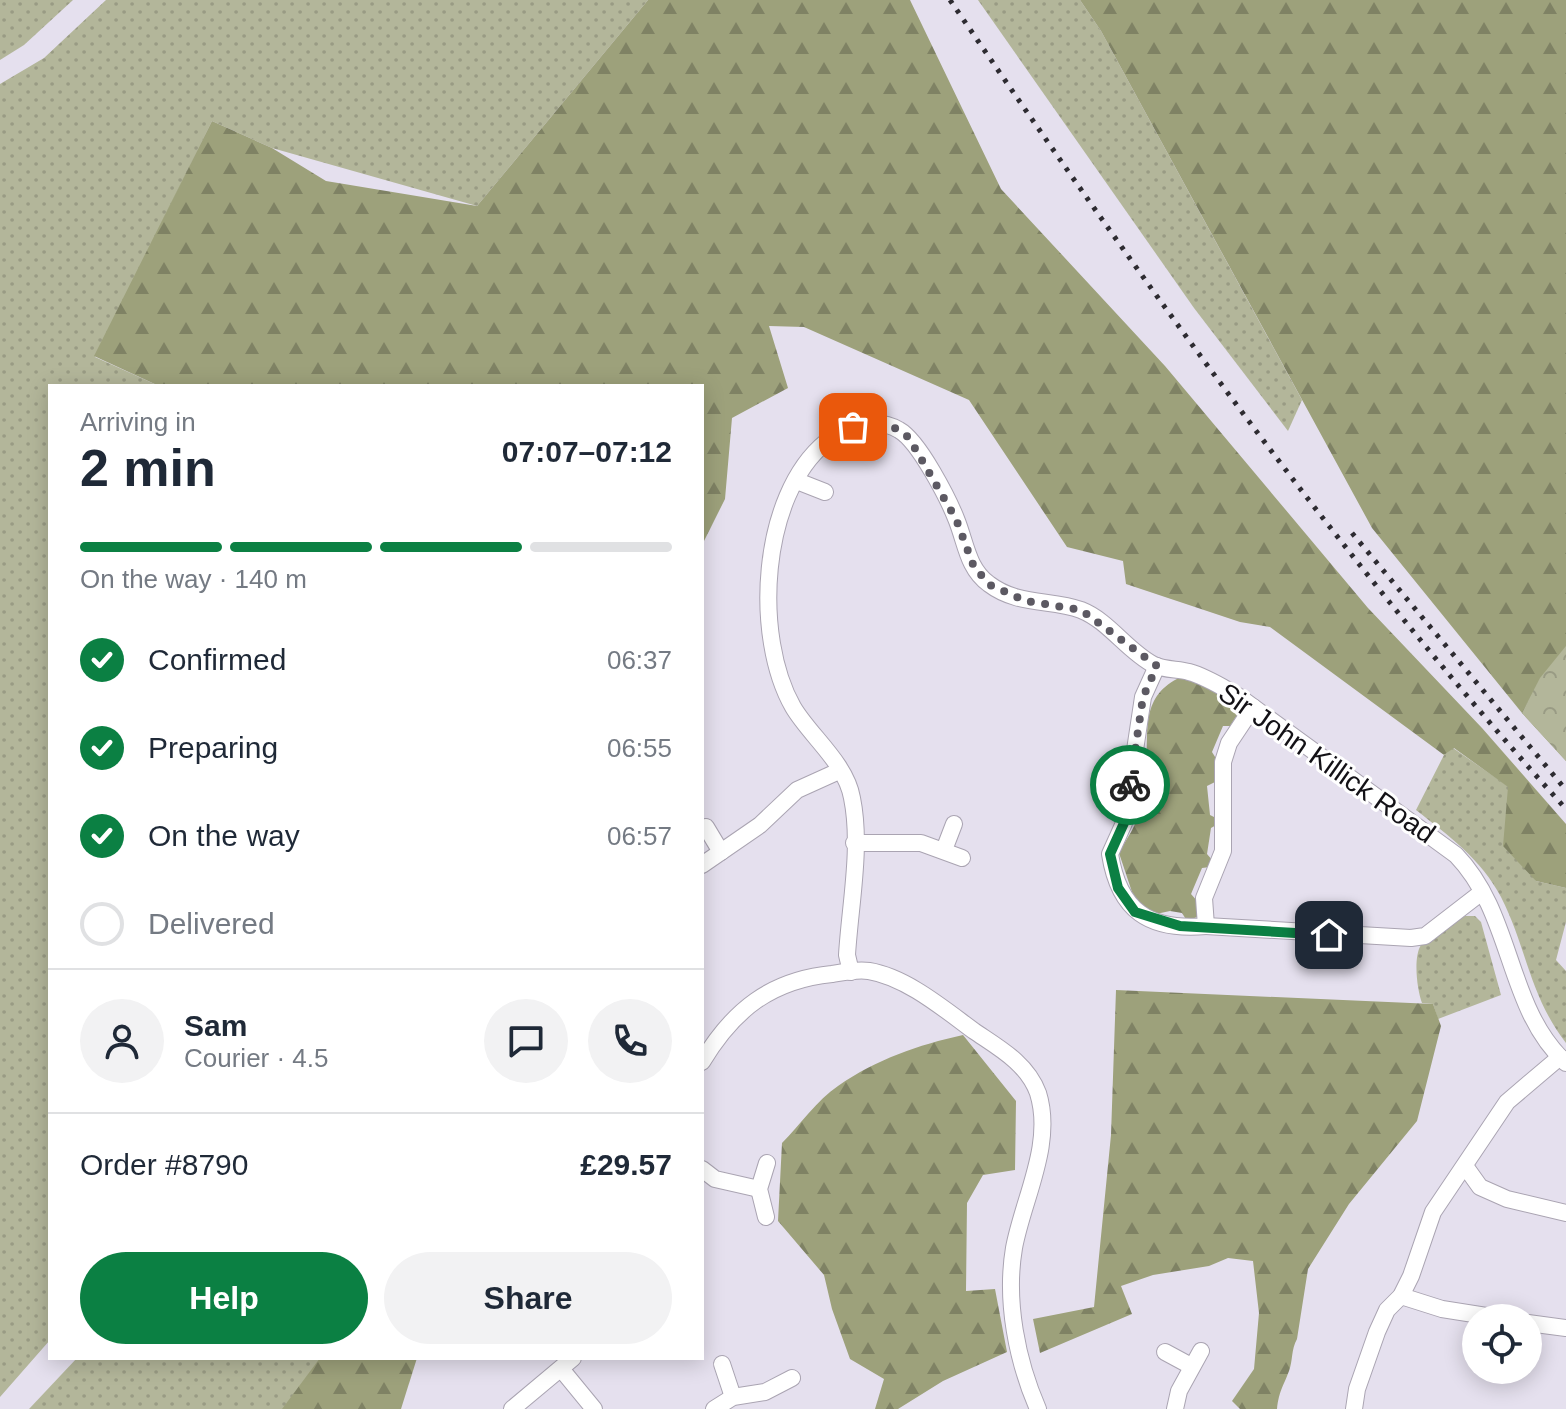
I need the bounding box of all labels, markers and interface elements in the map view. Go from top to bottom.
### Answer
pin [819,393,887,461]
icon: bag [831,405,875,449]
text: Arriving in [80,407,196,437]
text: 07:07–07:12 [502,435,672,468]
text: 2 min [80,439,216,497]
text: On the way · 140 m [80,564,307,594]
icon: check [80,638,124,682]
text: Confirmed [148,643,286,676]
text: 06:37 [607,645,672,675]
street label: Sir John Killick Road [1213,677,1441,849]
icon: check [80,726,124,770]
text: Preparing [148,731,278,764]
text: 06:55 [607,733,672,763]
courier [1090,745,1170,825]
icon: bike [1108,763,1152,807]
icon: check [80,814,124,858]
text: On the way [148,819,300,852]
text: 06:57 [607,821,672,851]
pin [1295,901,1363,969]
text: Delivered [148,907,275,940]
icon: home [1307,913,1351,957]
button: person [80,999,164,1083]
button: chat [484,999,568,1083]
button: phone [588,999,672,1083]
text: Sam [184,1009,247,1042]
text: Courier · 4.5 [184,1043,329,1073]
text: Order #8790 [80,1148,248,1181]
text: £29.57 [580,1148,672,1181]
button: Help [80,1252,368,1344]
button: Share [384,1252,672,1344]
map controls [1462,1304,1542,1384]
button: locate [1462,1304,1542,1384]

